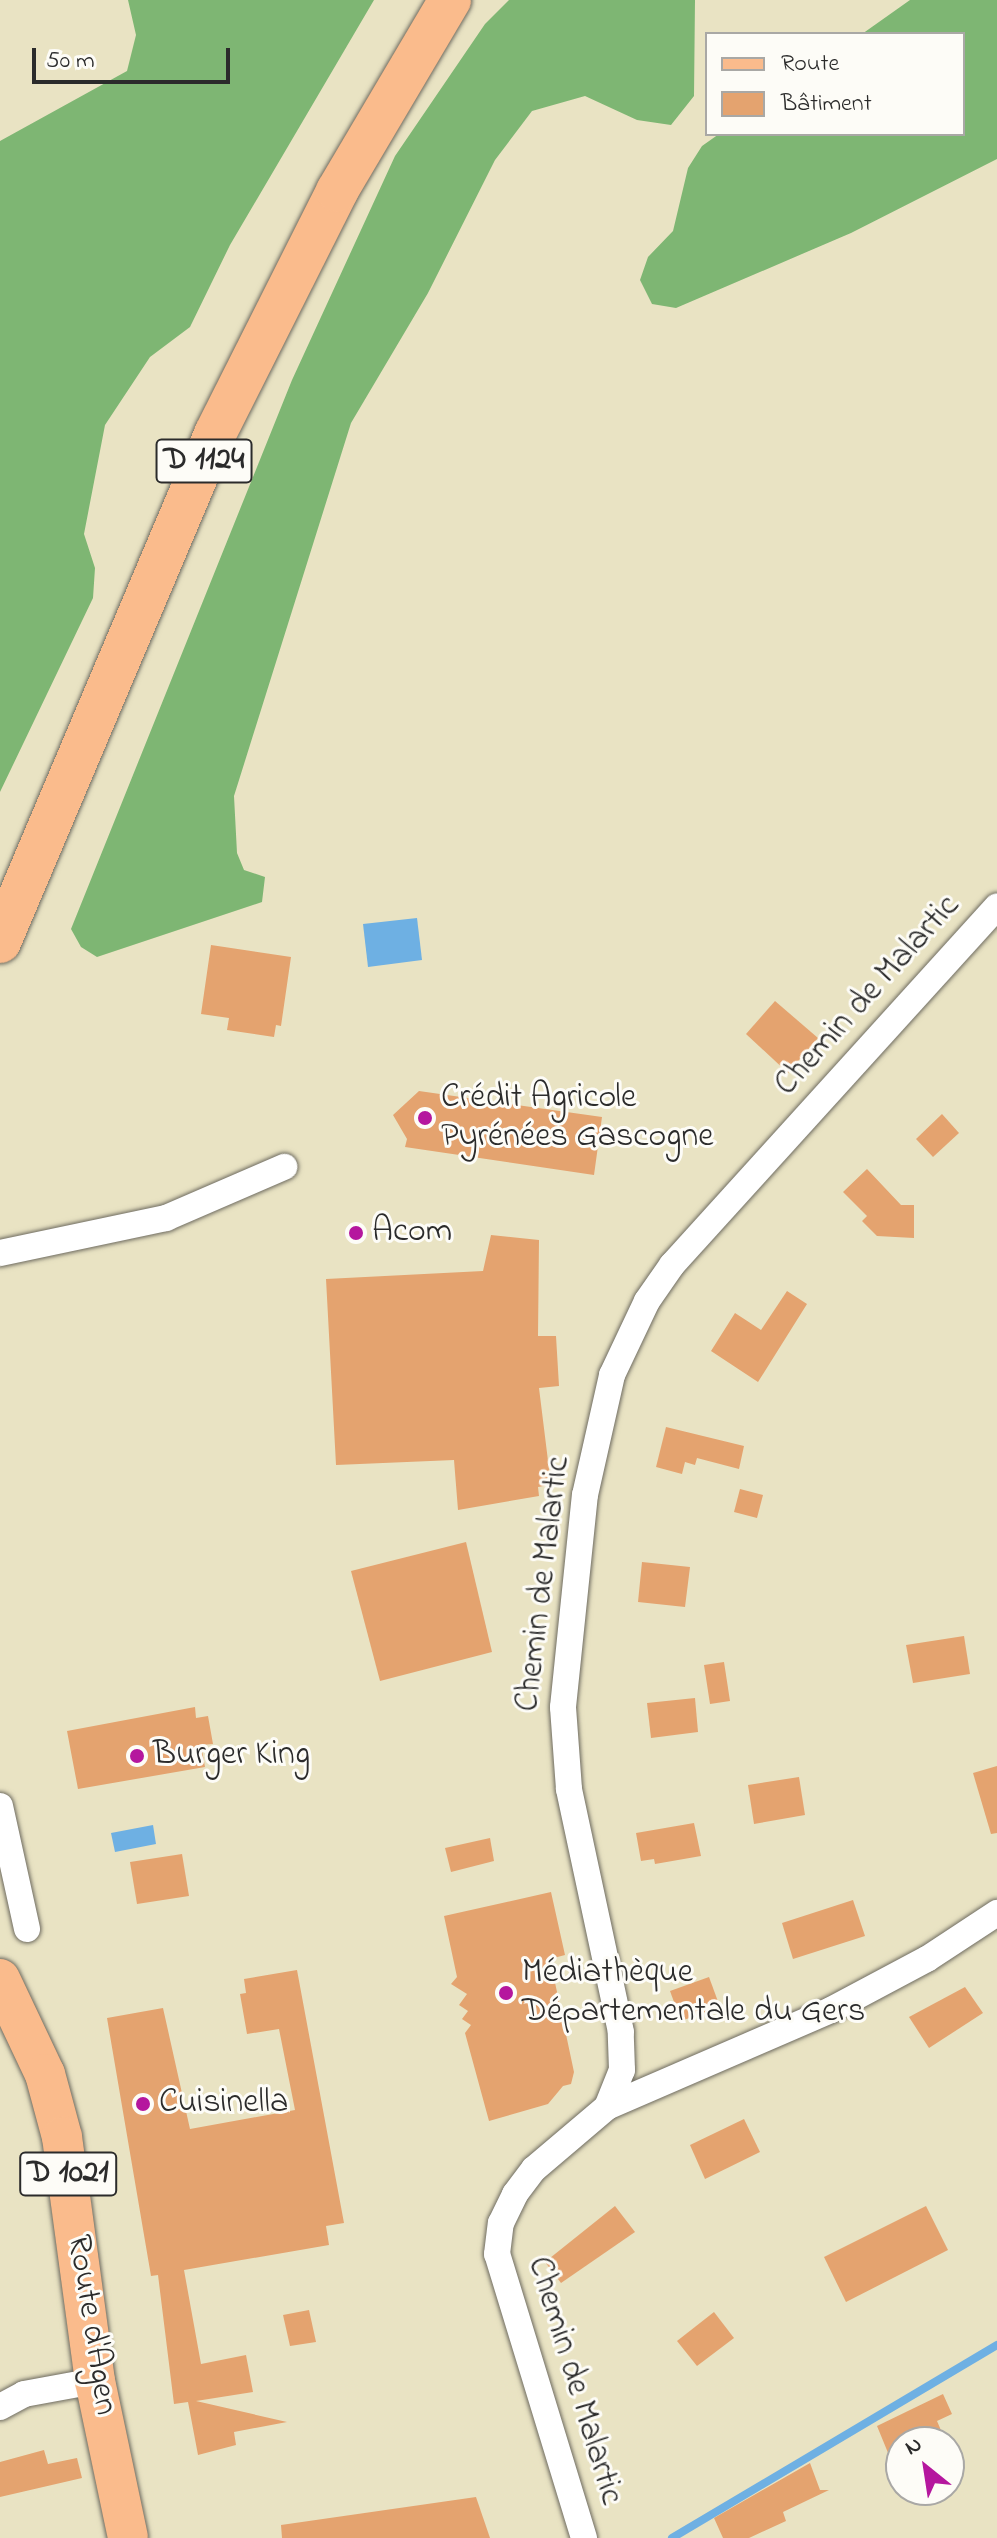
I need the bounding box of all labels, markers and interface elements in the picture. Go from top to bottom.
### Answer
scale bar [36,32,234,82]
legend [705,32,965,136]
text: 50 m [46,44,95,79]
text: Route [781,47,839,82]
text: Bâtiment [781,87,872,122]
road number: D 1124 [154,433,254,489]
street label: Chemin de Malartic [767,887,969,1105]
place label: Crédit Agricole Pyrénées Gascogne [441,1078,713,1158]
marker: Crédit Agricole Pyrénées Gascogne [416,1109,434,1127]
place label: Acom [372,1213,452,1253]
marker: Acom [347,1224,365,1242]
street label: Chemin de Malartic [508,1454,580,1714]
place label: Burger King [153,1736,310,1776]
marker: Burger King [128,1747,146,1765]
place label: Médiathèque Départementale du Gers [522,1953,865,2032]
marker: Médiathèque Départementale du Gers [497,1984,515,2002]
place label: Cuisinella [159,2084,288,2124]
marker: Cuisinella [134,2095,152,2113]
road number: D 1021 [18,2146,118,2202]
street label: Route d'Agen [57,2232,125,2418]
street label: Chemin de Malartic [517,2252,631,2510]
north arrow [885,2426,965,2506]
text: N [900,2429,928,2465]

